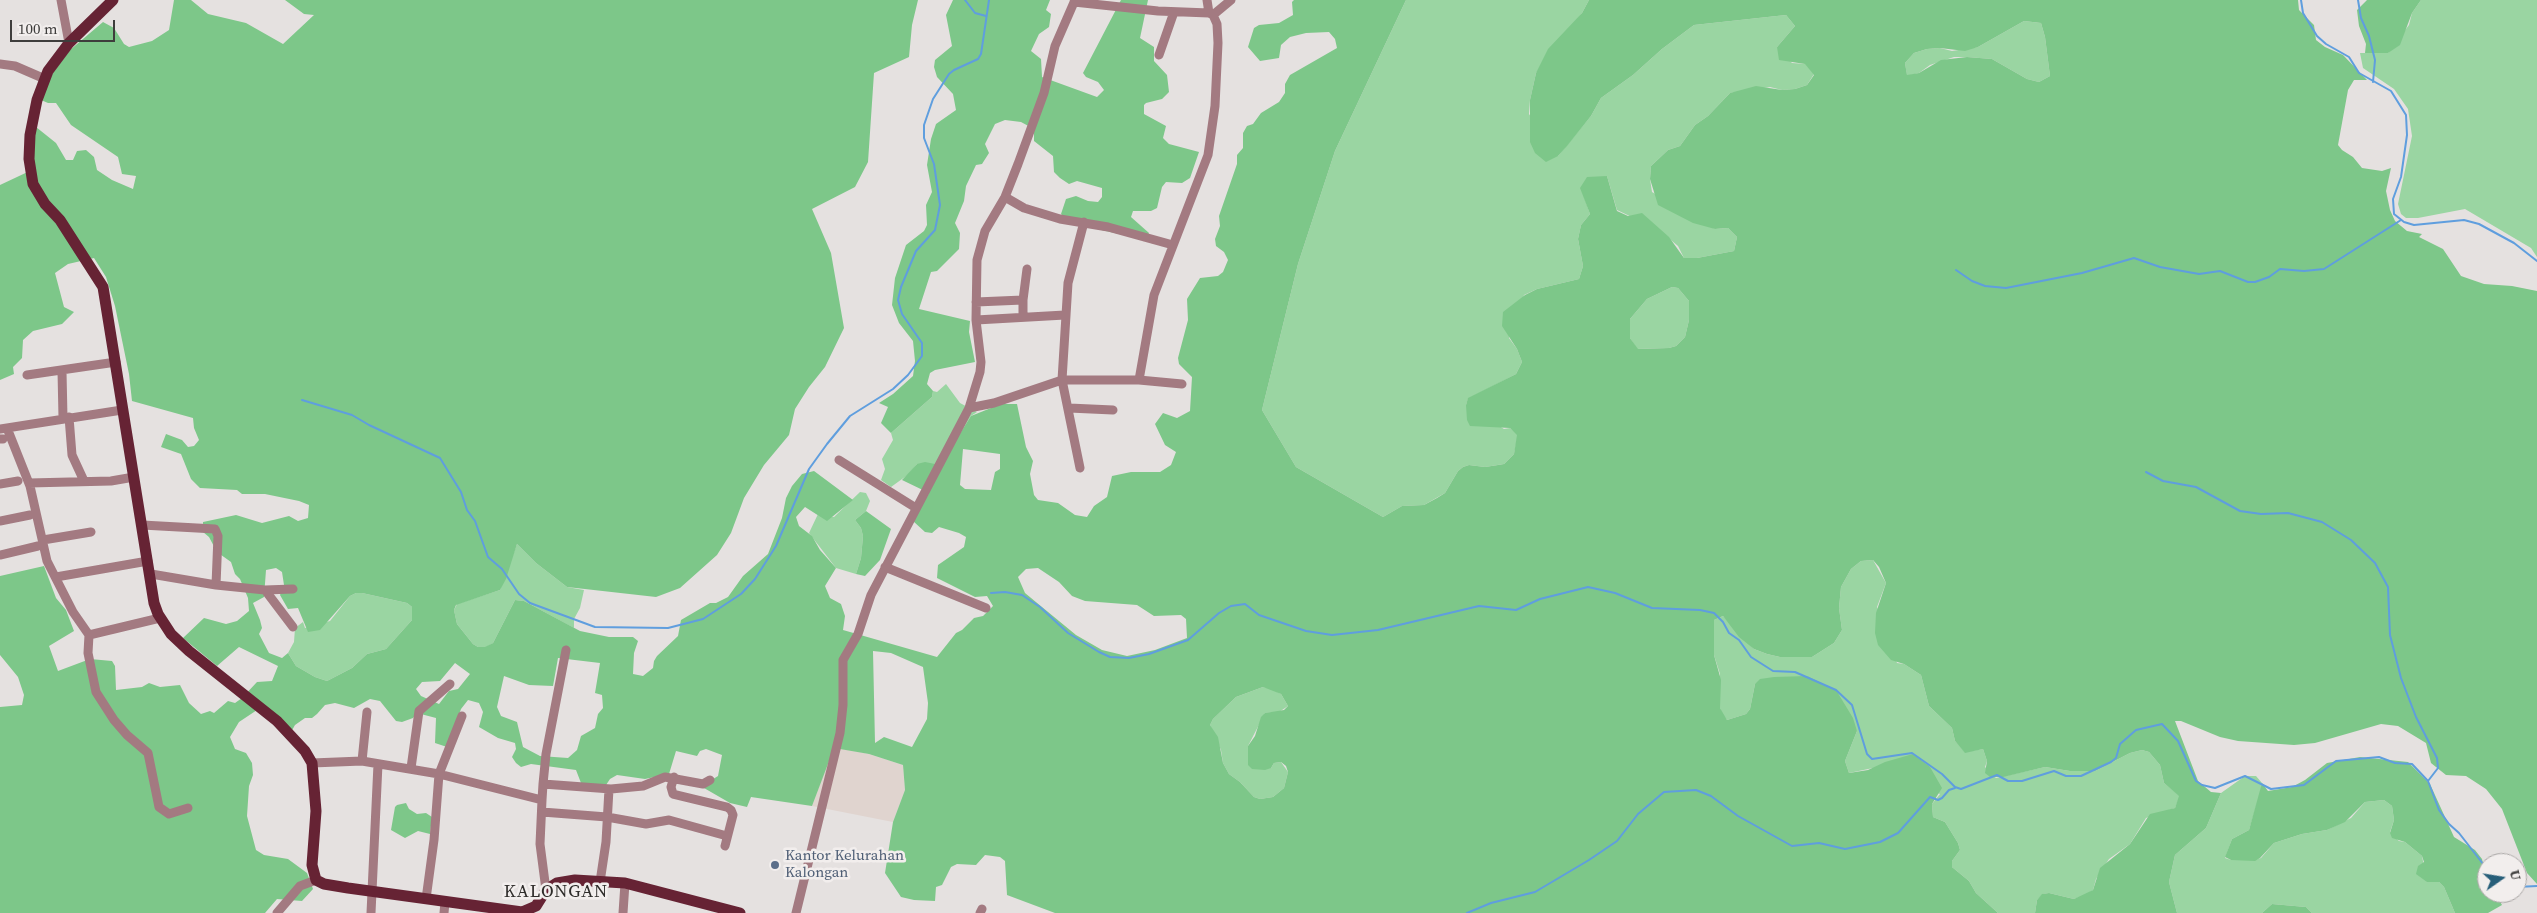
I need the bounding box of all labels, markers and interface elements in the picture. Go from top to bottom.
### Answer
scale bar [12,10,118,42]
text: 100 m [18,18,58,39]
place label: Kantor Kelurahan Kalongan [785,847,904,882]
north arrow [2477,853,2527,903]
marker: Kantor Kelurahan Kalongan [769,859,781,871]
text: U [2505,868,2527,882]
district label: KALONGAN [503,881,609,903]

